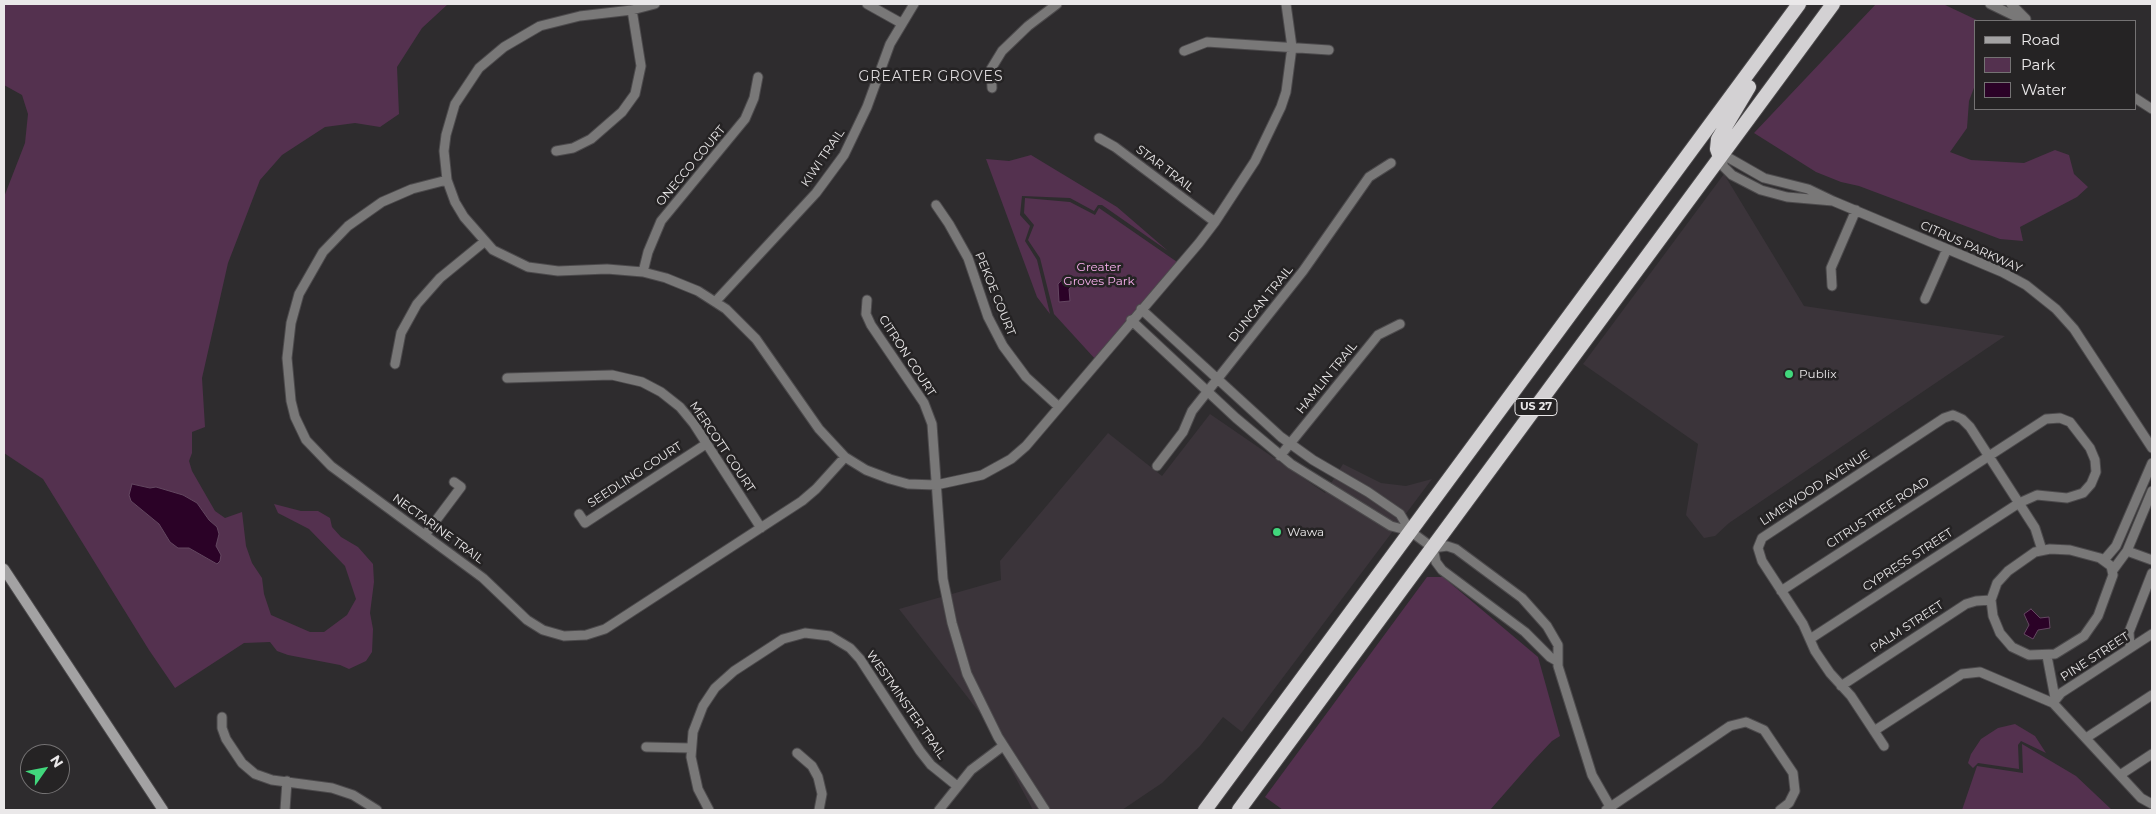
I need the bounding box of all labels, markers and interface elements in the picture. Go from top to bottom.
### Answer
legend [1974,20,2136,110]
text: Road [2021,30,2060,49]
text: Park [2021,55,2055,74]
district label: GREATER GROVES [857,69,1005,85]
text: Water [2021,80,2067,99]
street label: ONECCO COURT [653,123,729,209]
street label: KIWI TRAIL [798,126,848,190]
street label: STAR TRAIL [1133,142,1197,196]
street label: CITRUS PARKWAY [1918,218,2024,276]
street label: PEKOE COURT [972,250,1018,338]
park label: Greater Groves Park [1063,260,1135,288]
street label: DUNCAN TRAIL [1226,263,1296,345]
street label: CITRON COURT [875,313,939,399]
street label: HAMLIN TRAIL [1294,339,1360,417]
place label: Publix [1799,367,1837,381]
marker: Publix [1783,368,1795,380]
road number: US 27 [1515,398,1557,416]
street label: MERCOTT COURT [686,399,758,495]
street label: SEEDLING COURT [585,439,685,511]
street label: LIMEWOOD AVENUE [1757,447,1873,529]
street label: CITRUS TREE ROAD [1824,474,1932,552]
street label: NECTARINE TRAIL [390,491,486,567]
place label: Wawa [1287,525,1324,539]
street label: CYPRESS STREET [1860,525,1956,595]
marker: Wawa [1271,526,1283,538]
street label: PALM STREET [1868,598,1946,656]
street label: PINE STREET [2058,629,2132,685]
street label: WESTMINSTER TRAIL [863,648,949,762]
north arrow [20,744,70,794]
text: N [46,752,67,771]

